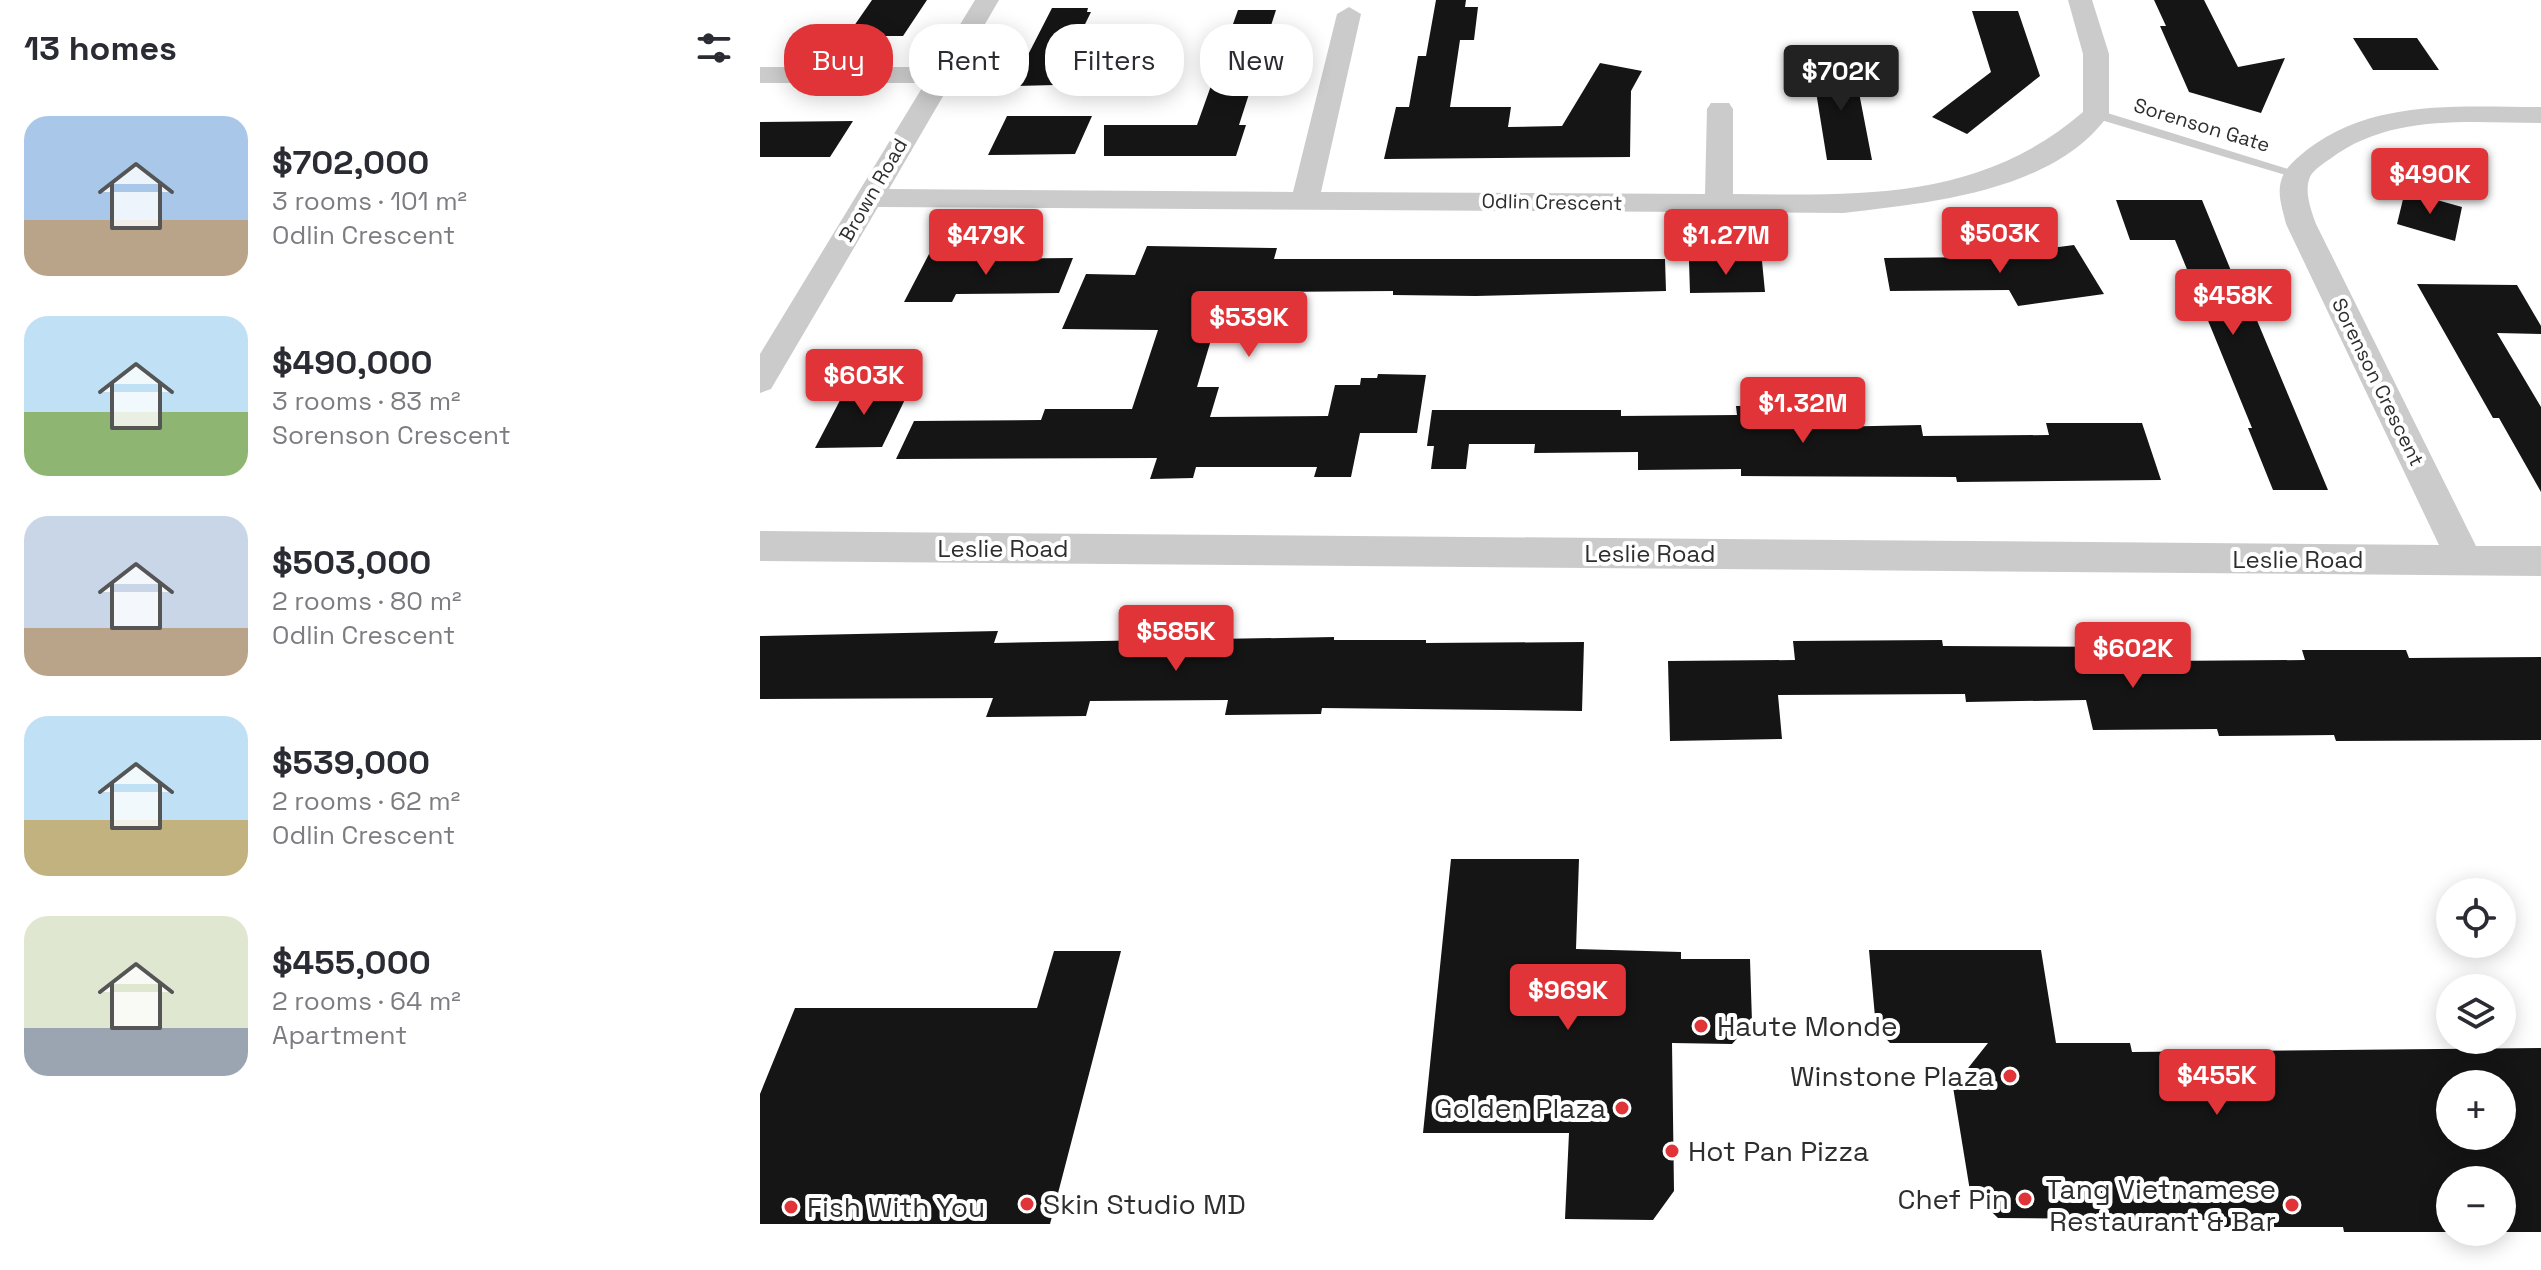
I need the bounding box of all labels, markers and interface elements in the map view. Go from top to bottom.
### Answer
chip: Buy [784,24,893,96]
chip: Rent [909,24,1029,96]
chip: Filters [1045,24,1184,96]
chip: New [1200,24,1313,96]
icon: filters [692,26,736,70]
text: 13 homes [24,27,177,70]
pin: $702K [1785,45,1897,113]
text: $702K [1802,54,1880,88]
street label: Sorenson Gate [2131,92,2273,158]
street label: Brown Road [833,134,913,246]
text: $702,000 [272,141,429,184]
icon: home [88,148,184,244]
pin: $490K [2374,148,2486,216]
text: $490K [2389,157,2471,191]
text: 3 rooms · 101 m² [272,184,467,218]
street label: Odlin Crescent [1481,188,1623,216]
pin: $503K [1944,207,2056,275]
pin: $479K [930,209,1042,277]
pin: $1.27M [1661,209,1791,277]
text: $503K [1960,216,2040,250]
text: Odlin Crescent [272,218,455,252]
text: $479K [947,218,1025,252]
text: $1.27M [1682,218,1770,252]
pin: $458K [2177,269,2289,337]
text: $458K [2193,278,2273,312]
pin: $539K [1193,291,1305,359]
street label: Sorenson Crescent [2326,294,2430,470]
text: $539K [1209,300,1289,334]
text: $490,000 [272,341,433,384]
icon: home [88,348,184,444]
pin: $603K [808,349,920,417]
text: $603K [824,358,904,392]
pin: $1.32M [1738,377,1868,445]
text: 3 rooms · 83 m² [272,384,461,418]
text: $1.32M [1758,386,1848,420]
text: Sorenson Crescent [272,418,511,452]
street label: Leslie Road [938,533,1068,564]
street label: Leslie Road [1585,538,1715,569]
text: $503,000 [272,541,431,584]
street label: Leslie Road [2233,544,2363,575]
icon: home [88,548,184,644]
text: 2 rooms · 80 m² [272,584,462,618]
pin: $585K [1120,605,1232,673]
text: $585K [1137,614,1215,648]
text: Odlin Crescent [272,618,455,652]
pin: $602K [2077,622,2189,690]
text: $602K [2093,631,2173,665]
text: $539,000 [272,741,430,784]
icon: home [88,748,184,844]
text: 2 rooms · 62 m² [272,784,460,818]
text: Odlin Crescent [272,818,455,852]
map controls [2436,878,2516,1246]
button: locate [2436,878,2516,958]
text: $455,000 [272,941,431,984]
icon: home [88,948,184,1044]
pin: $969K [1512,964,1624,1032]
text: $969K [1528,973,1608,1007]
button: layers [2436,974,2516,1054]
text: 2 rooms · 64 m² [272,984,461,1018]
place label: Haute Monde [1717,1008,1898,1044]
marker: Haute Monde [1692,1017,1710,1035]
text: Apartment [272,1018,407,1052]
pin: $455K [2161,1049,2273,1117]
place label: Winstone Plaza [1790,1058,1994,1094]
text: $455K [2177,1058,2257,1092]
marker: Winstone Plaza [2001,1067,2019,1085]
button: + [2436,1070,2516,1150]
place label: Golden Plaza [1434,1090,1606,1126]
marker: Golden Plaza [1613,1099,1631,1117]
place label: Hot Pan Pizza [1688,1133,1869,1169]
marker: Hot Pan Pizza [1663,1142,1681,1160]
button: − [2436,1166,2516,1246]
place label: Tang Vietnamese Restaurant & Bar [2046,1171,2276,1239]
place label: Chef Pin [1897,1181,2009,1217]
place label: Skin Studio MD [1043,1186,1246,1222]
place label: Fish With You [807,1189,985,1225]
marker: Chef Pin [2016,1190,2034,1208]
marker: Skin Studio MD [1018,1195,1036,1213]
marker: Tang Vietnamese Restaurant & Bar [2283,1196,2301,1214]
marker: Fish With You [782,1198,800,1216]

